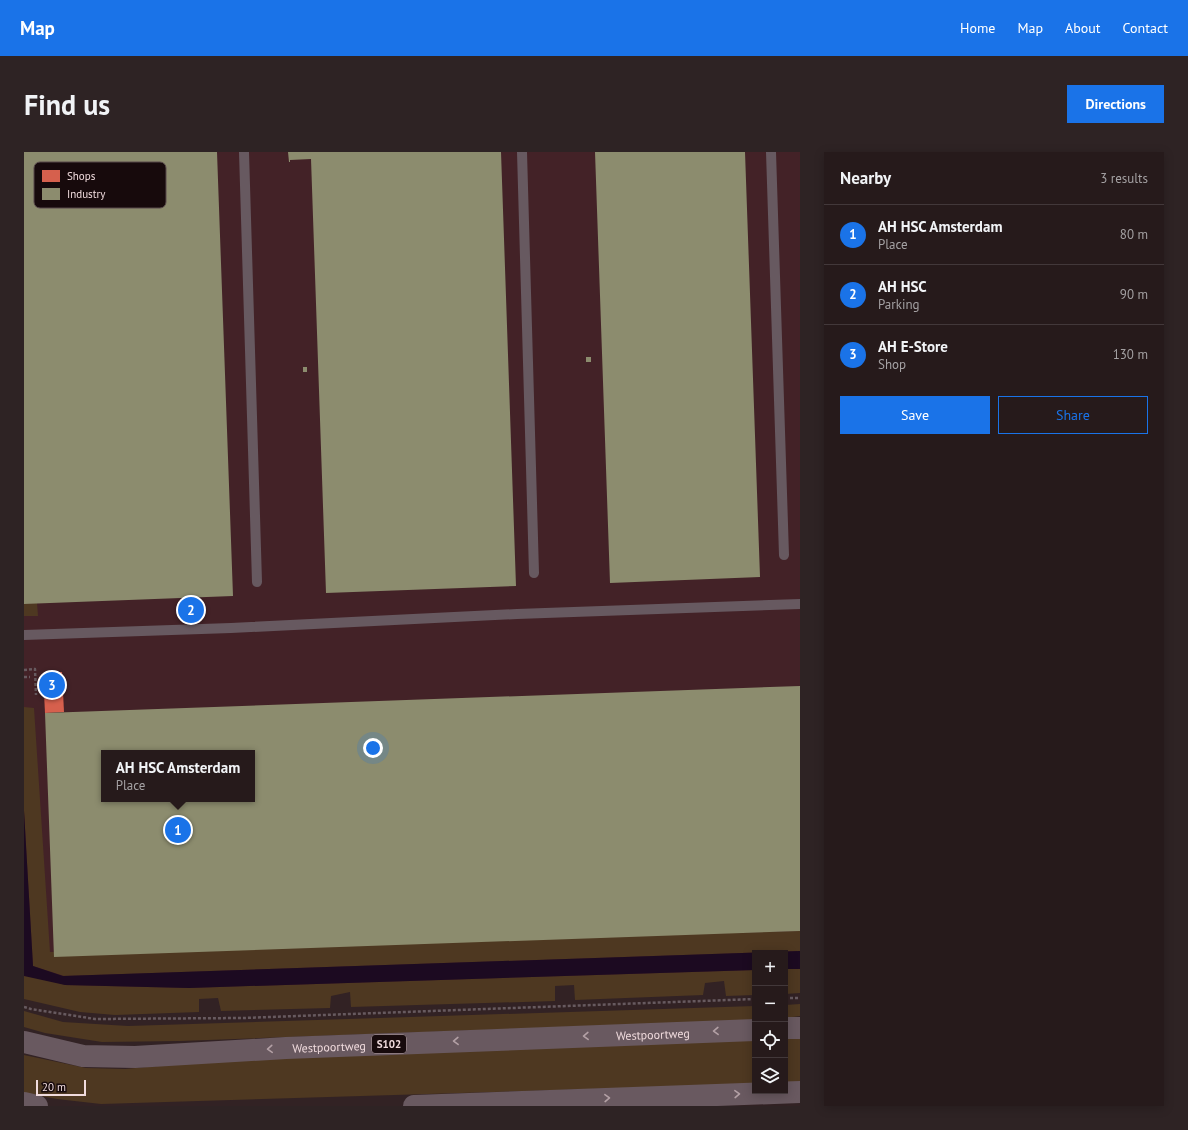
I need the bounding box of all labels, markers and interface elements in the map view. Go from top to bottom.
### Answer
text: Map [20,16,55,40]
text: Home [960,19,995,37]
text: Map [1017,19,1043,37]
text: About [1065,19,1101,37]
text: Contact [1123,19,1168,37]
button: Directions [1067,85,1164,123]
text: Find us [24,86,110,123]
legend [34,162,166,208]
text: Nearby [840,167,891,189]
text: Shops [67,169,96,183]
text: 3 results [1100,170,1148,187]
text: Industry [67,187,106,201]
text: AH HSC Amsterdam [878,217,1002,236]
text: 1 [849,226,857,243]
text: 80 m [1120,226,1148,243]
text: Place [878,236,908,253]
text: AH HSC [878,277,927,296]
text: 2 [849,286,857,303]
text: 90 m [1120,286,1148,303]
text: Parking [878,296,919,313]
text: AH E-Store [878,337,948,356]
text: 3 [849,346,857,363]
text: 130 m [1113,346,1148,363]
text: Shop [878,356,906,373]
button: Save [840,396,990,434]
button: Share [998,396,1148,434]
pin: 2 [178,595,204,625]
pin: 3 [39,670,65,700]
your location [363,738,383,758]
popup [101,750,255,802]
text: AH HSC Amsterdam [116,758,240,777]
text: Place [116,777,145,794]
pin: 1 [165,815,191,845]
map controls [752,950,788,1094]
button: + [752,950,788,986]
button: − [752,986,788,1022]
button: locate [752,1022,788,1058]
street label: Westpoortweg [616,1025,690,1043]
one-way arrow [713,1027,719,1035]
one-way arrow [583,1032,589,1040]
road number: S102 [372,1035,406,1053]
street label: Westpoortweg [292,1037,366,1055]
one-way arrow [453,1037,459,1045]
one-way arrow [267,1044,273,1053]
button: layers [752,1058,788,1094]
scale bar [36,1078,86,1097]
text: 20 m [42,1080,66,1094]
one-way arrow [734,1090,740,1098]
one-way arrow [604,1094,610,1103]

